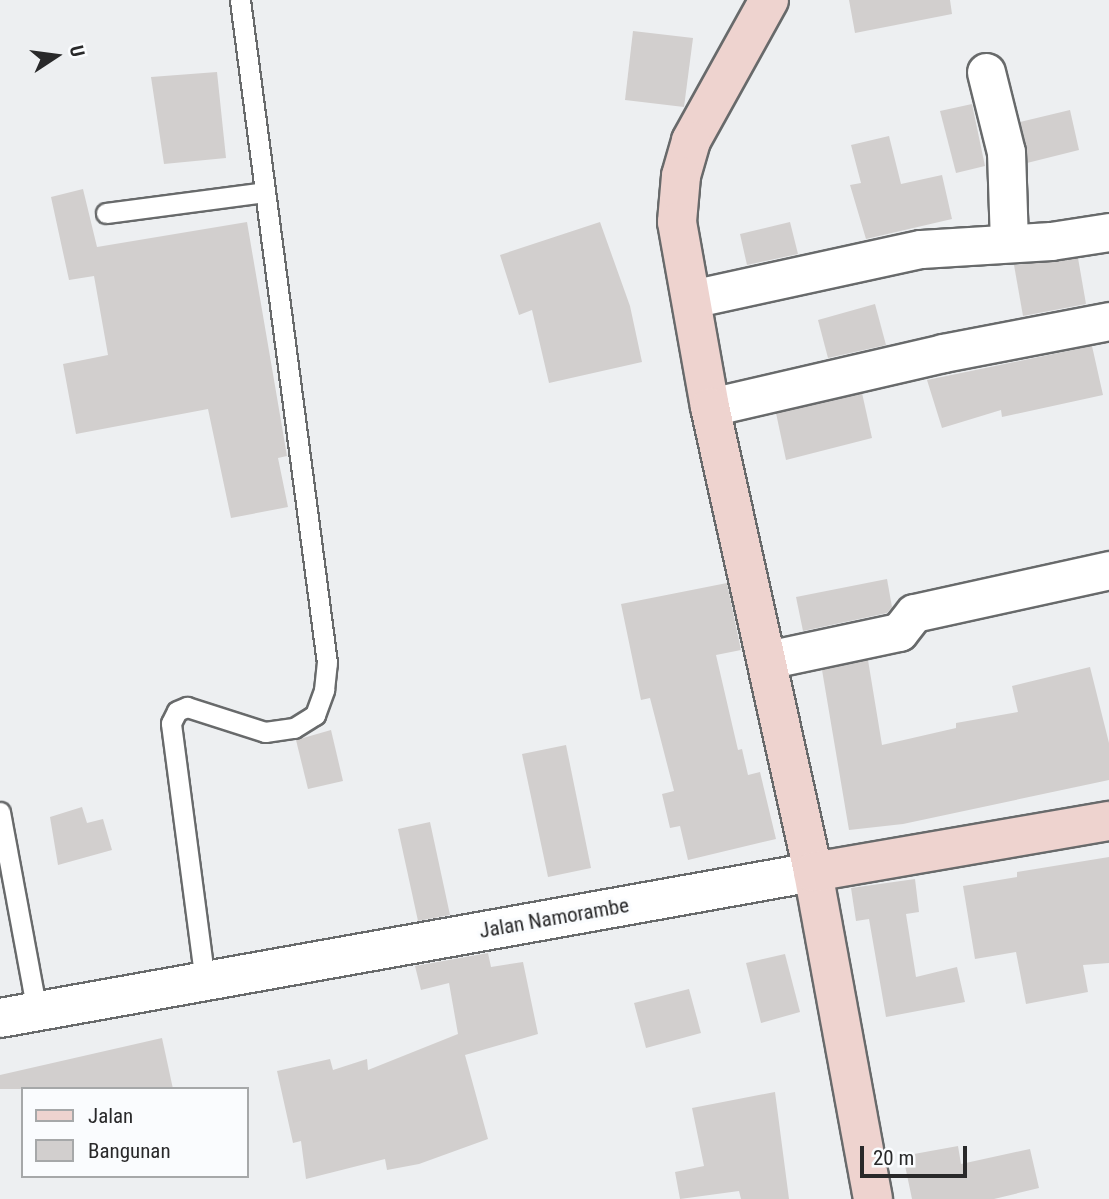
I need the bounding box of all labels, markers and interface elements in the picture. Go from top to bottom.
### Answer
north arrow [21,21,91,91]
text: U [65,43,89,59]
street label: Jalan Namorambe [477,892,631,944]
legend [21,1087,248,1178]
text: Jalan [88,1104,133,1128]
scale bar [864,1132,971,1176]
text: Bangunan [88,1139,171,1163]
text: 20 m [873,1146,914,1170]

